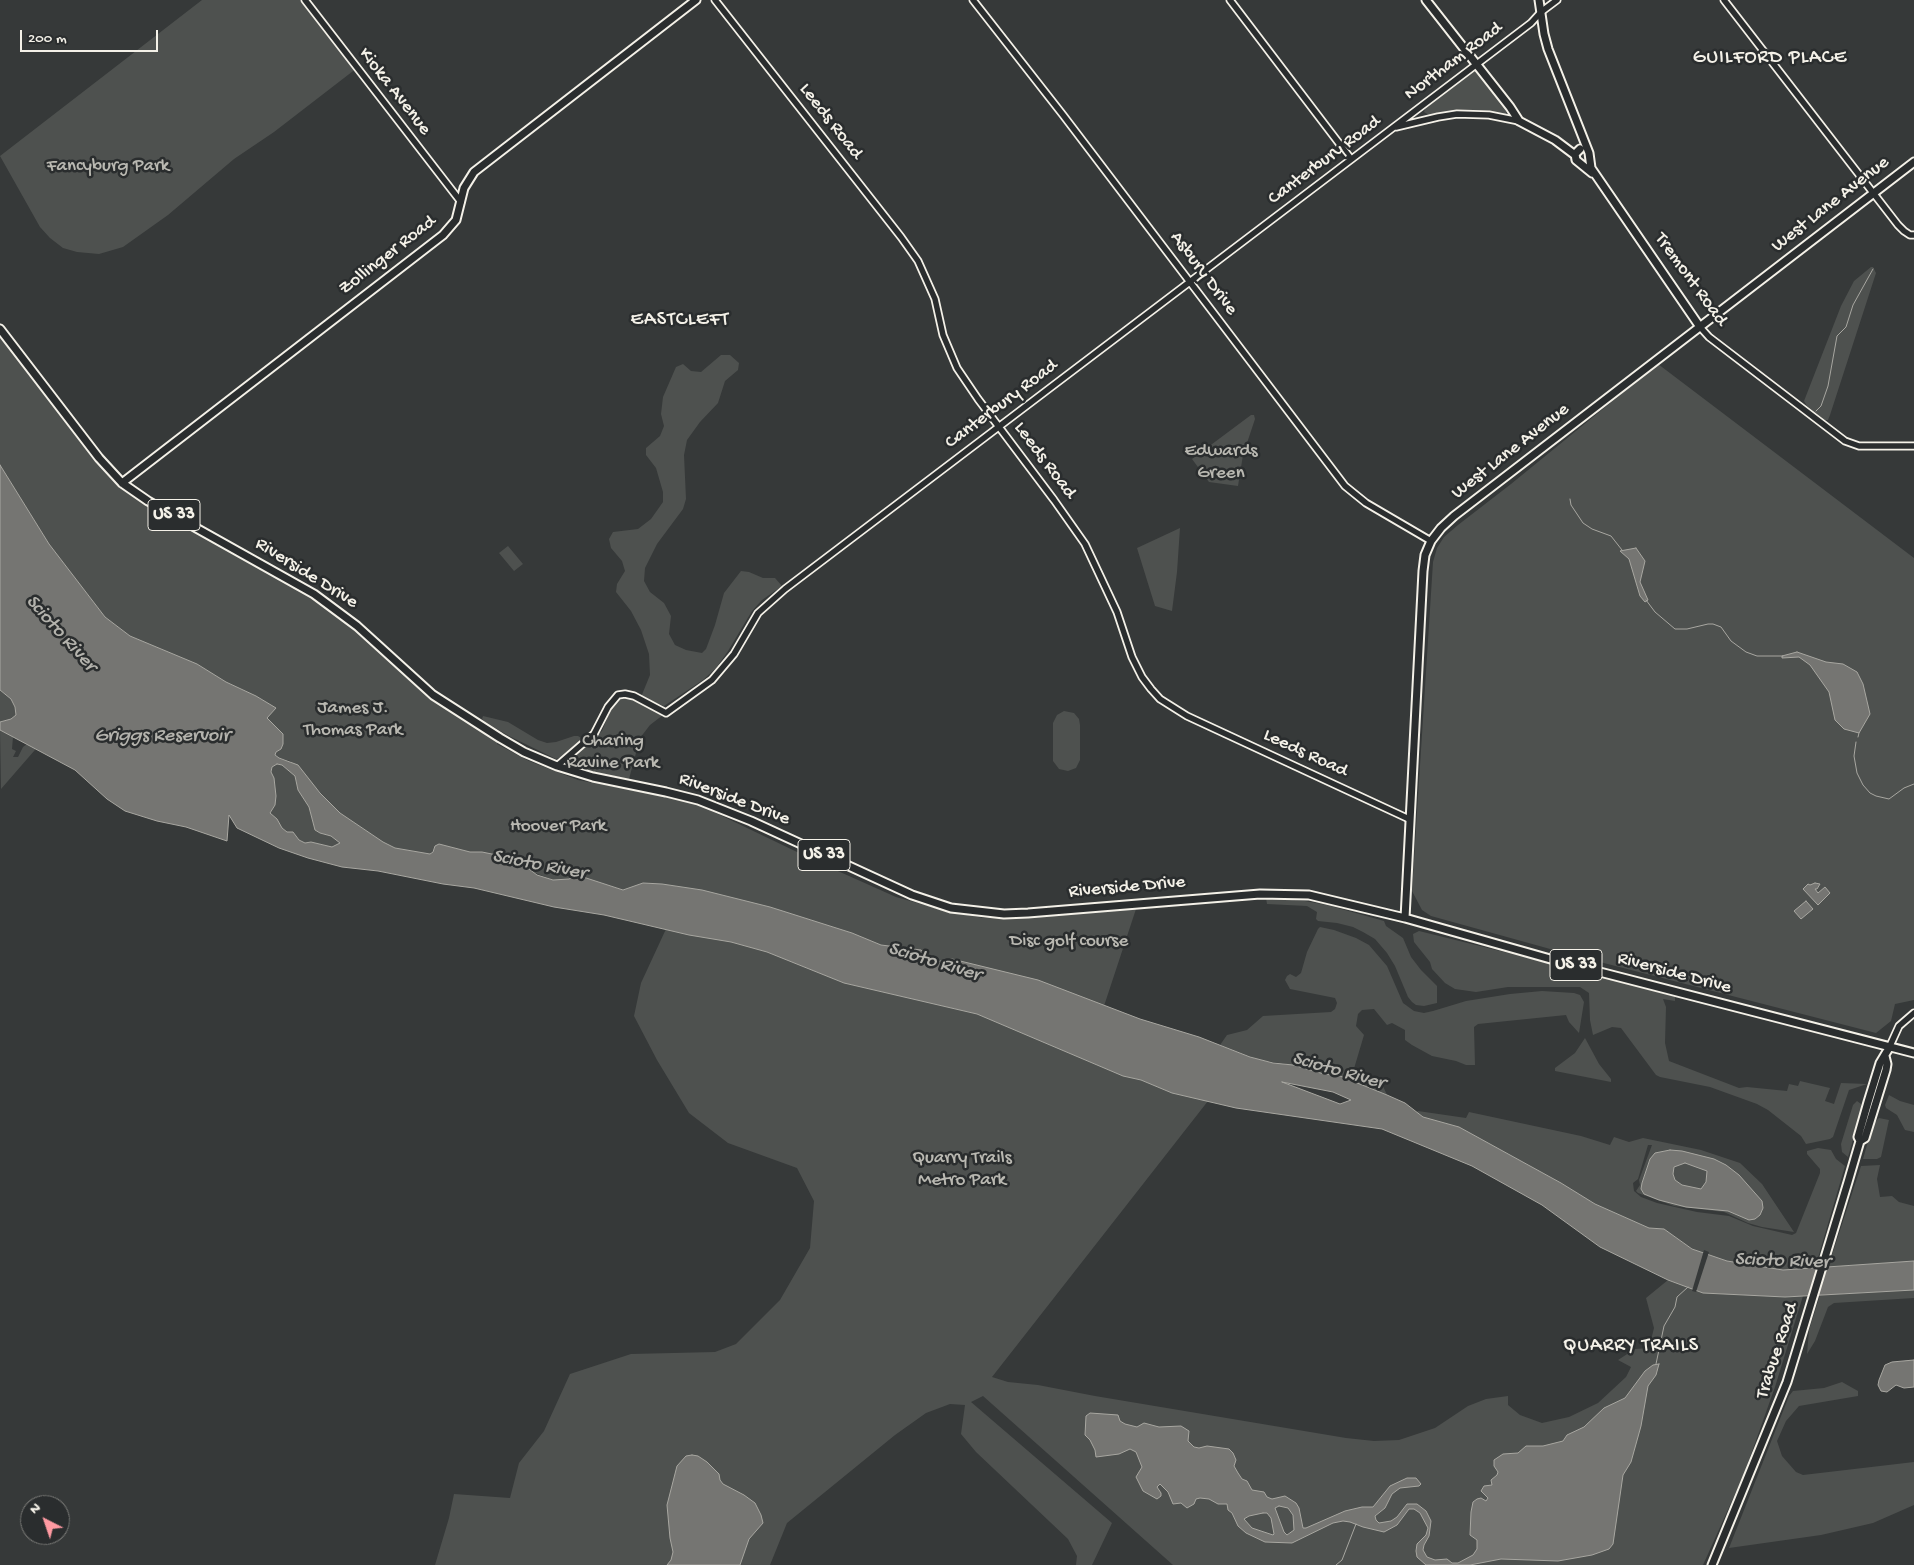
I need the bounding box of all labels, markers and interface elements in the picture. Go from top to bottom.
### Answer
street label: Northam Road [1400,18,1508,106]
scale bar [22,20,160,52]
text: 200 m [28,30,67,48]
street label: Kioka Avenue [353,44,435,140]
district label: GUILFORD PLACE [1691,47,1849,71]
street label: Leeds Road [793,79,867,165]
street label: Canterbury Road [1264,111,1386,211]
street label: West Lane Avenue [1768,152,1894,258]
park label: Fancyburg Park [47,156,169,178]
street label: Zollinger Road [335,211,441,301]
street label: Asbury Drive [1164,228,1242,320]
street label: Tremont Road [1648,229,1732,331]
district label: EASTCLEFT [629,309,731,333]
street label: Canterbury Road [941,355,1063,455]
street label: West Lane Avenue [1448,399,1574,505]
street label: Leeds Road [1008,418,1080,504]
park label: Edwards Green [1184,441,1258,485]
road number: US 33 [148,500,200,530]
street label: Riverside Drive [250,533,362,615]
water label: Scioto River [19,591,101,677]
park label: James J. Thomas Park [303,698,403,742]
water label: Griggs Reservoir [94,725,230,749]
street label: Leeds Road [1259,725,1351,783]
park label: Charing Ravine Park [567,731,659,775]
street label: Riverside Drive [675,768,793,832]
park label: Hoover Park [510,816,606,838]
road number: US 33 [798,840,850,870]
water label: Scioto River [490,845,588,887]
street label: Riverside Drive [1068,872,1186,904]
park label: Disc golf course [1010,931,1128,953]
water label: Scioto River [885,938,983,988]
street label: Riverside Drive [1615,948,1733,1000]
road number: US 33 [1550,950,1602,980]
water label: Scioto River [1289,1047,1387,1097]
park label: Quarry Trails Metro Park [912,1148,1012,1192]
water label: Scioto River [1734,1248,1830,1276]
street label: Trabue Road [1752,1300,1804,1402]
district label: QUARRY TRAILS [1561,1335,1701,1359]
north arrow [20,1495,70,1545]
text: N [26,1500,45,1518]

